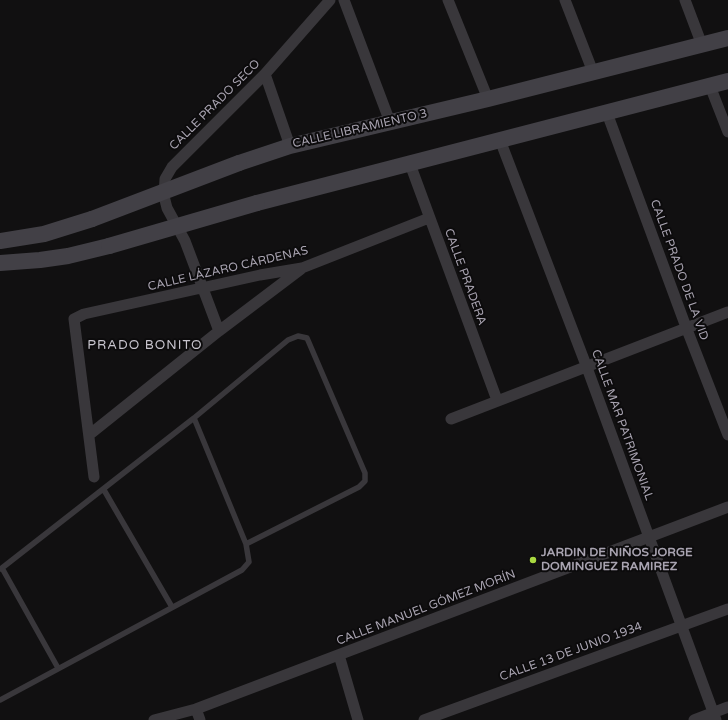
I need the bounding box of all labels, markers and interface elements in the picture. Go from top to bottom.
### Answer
street label: CALLE PRADO SECO [167,57,263,153]
street label: CALLE LIBRAMIENTO 3 [291,106,429,152]
street label: CALLE PRADO DE LA VID [647,198,711,342]
street label: CALLE PRADERA [441,227,489,327]
street label: CALLE LÁZARO CÁRDENAS [146,244,310,294]
district label: PRADO BONITO [87,338,203,354]
street label: CALLE MAR PATRIMONIAL [588,348,656,502]
place label: JARDIN DE NIÑOS JORGE DOMINGUEZ RAMIREZ [541,546,693,574]
marker: JARDIN DE NIÑOS JORGE DOMINGUEZ RAMIREZ [528,555,538,565]
street label: CALLE MANUEL GÓMEZ MORÍN [334,567,518,649]
street label: CALLE 13 DE JUNIO 1934 [498,619,644,685]

